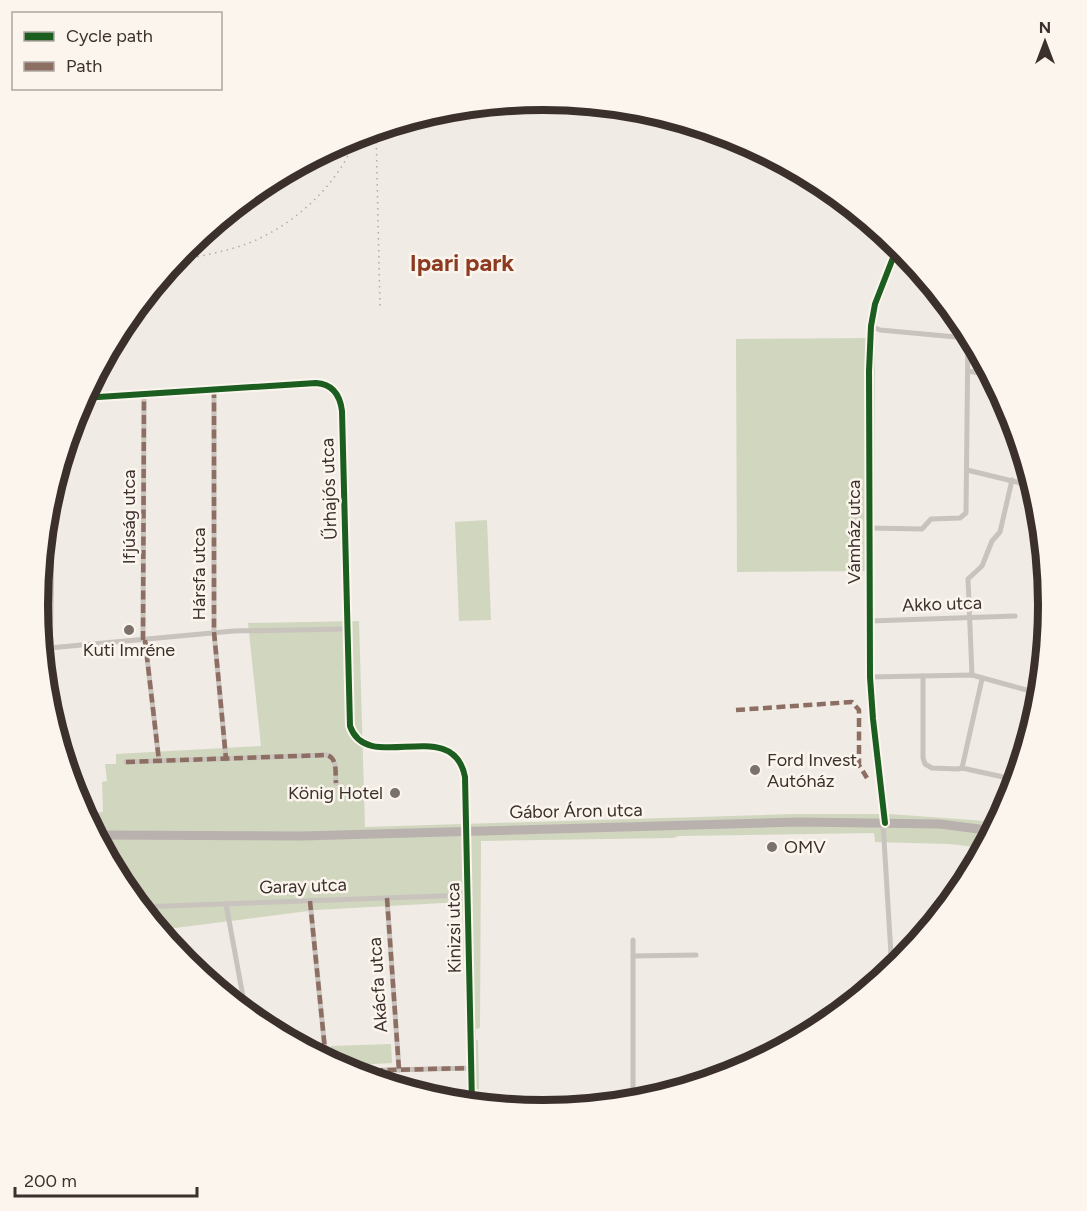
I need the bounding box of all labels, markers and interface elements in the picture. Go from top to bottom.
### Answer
legend [12,12,222,90]
north arrow [1015,12,1075,72]
text: N [1039,18,1051,37]
text: Cycle path [66,25,153,47]
text: Path [66,55,102,77]
district label: Ipari park [410,248,514,277]
street label: Űrhajós utca [316,438,342,540]
street label: Ifjúság utca [118,470,140,564]
street label: Vámház utca [843,480,865,584]
street label: Hársfa utca [188,527,210,621]
street label: Akko utca [902,592,982,616]
marker: Kuti Imréne [122,623,136,637]
place label: Kuti Imréne [83,639,175,661]
place label: Ford Invest Autóház [767,749,857,792]
marker: Ford Invest Autóház [748,763,762,777]
place label: König Hotel [288,782,383,804]
marker: König Hotel [388,786,402,800]
street label: Gábor Áron utca [509,799,643,823]
place label: OMV [784,836,826,858]
marker: OMV [765,840,779,854]
street label: Garay utca [259,873,347,899]
street label: Kinizsi utca [442,882,466,974]
street label: Akácfa utca [364,937,392,1033]
scale bar [15,1160,196,1198]
text: 200 m [24,1170,77,1192]

